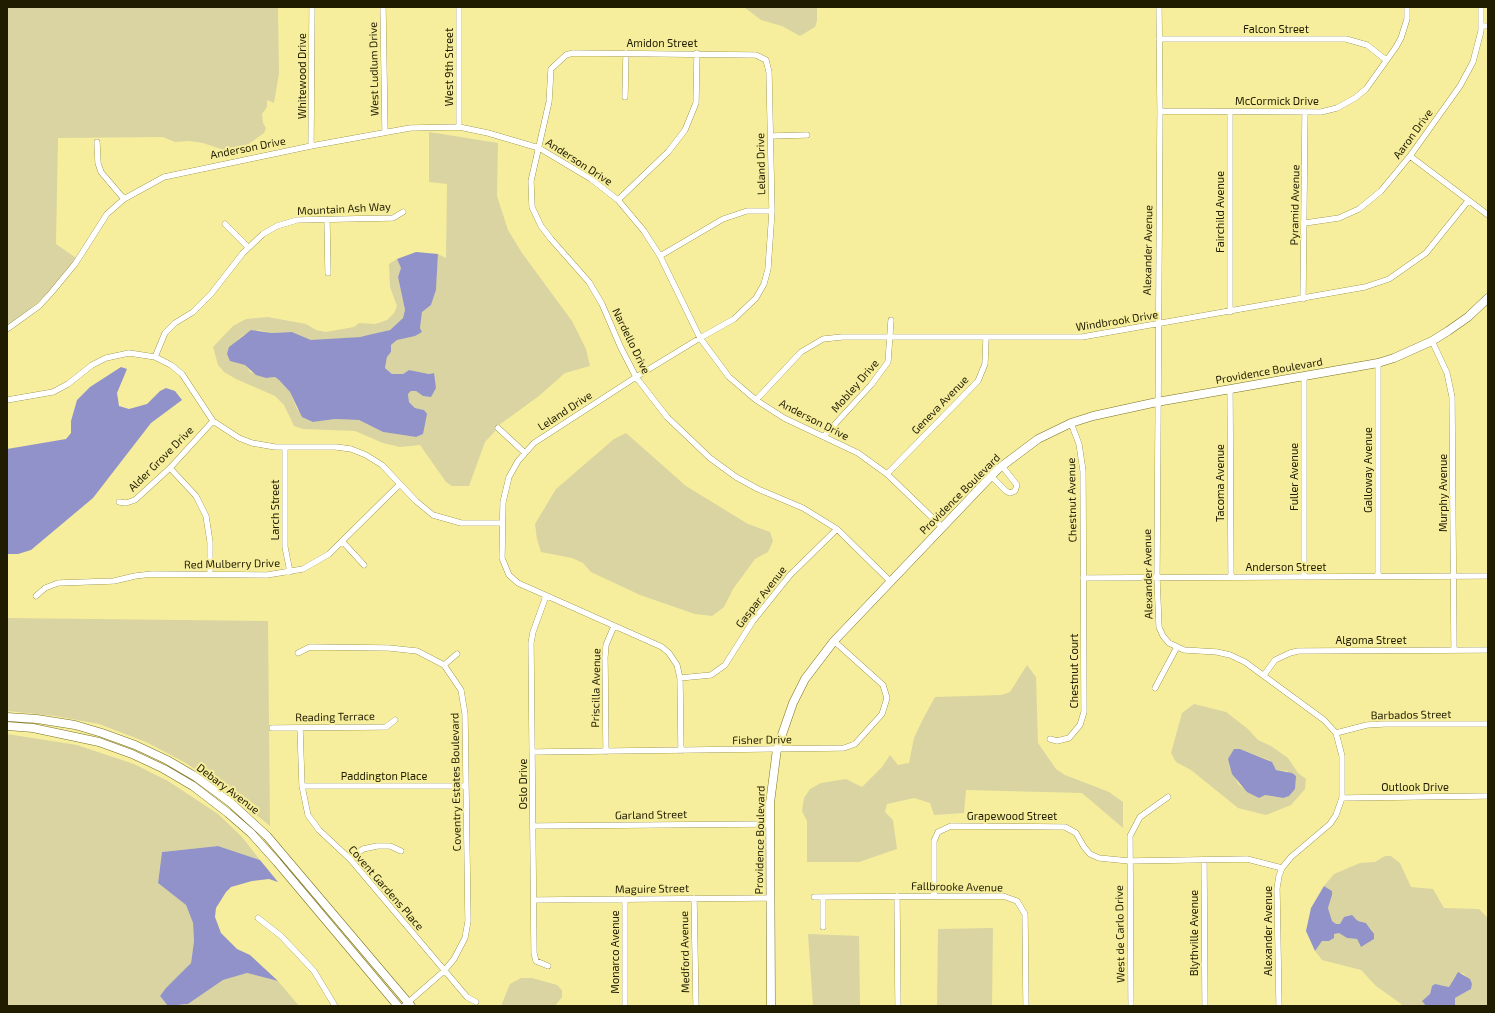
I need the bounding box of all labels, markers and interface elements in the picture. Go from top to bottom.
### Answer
street label: West Ludlum Drive [367,22,381,116]
street label: Falcon Street [1243,22,1309,36]
street label: West 9th Street [442,28,456,106]
street label: Whitewood Drive [295,33,309,119]
street label: Amidon Street [626,36,698,50]
street label: McCormick Drive [1235,94,1319,108]
street label: Aaron Drive [1391,107,1435,161]
street label: Leland Drive [754,133,768,195]
street label: Anderson Drive [209,134,287,162]
street label: Anderson Drive [543,136,615,188]
street label: Pyramid Avenue [1288,165,1302,245]
street label: Fairchild Avenue [1213,171,1227,253]
street label: Mountain Ash Way [297,200,391,218]
street label: Alexander Avenue [1141,205,1155,295]
street label: Nardello Drive [609,306,653,376]
street label: Windbrook Drive [1075,308,1159,334]
street label: Providence Boulevard [1214,355,1324,387]
street label: Mobley Drive [828,357,882,415]
street label: Geneva Avenue [909,373,971,437]
street label: Leland Drive [535,389,595,433]
street label: Anderson Drive [777,397,851,443]
street label: Alder Grove Drive [126,424,196,494]
street label: Galloway Avenue [1361,427,1375,513]
street label: Fuller Avenue [1287,443,1301,511]
street label: Tacoma Avenue [1213,444,1227,522]
street label: Providence Boulevard [917,451,1003,537]
street label: Murphy Avenue [1436,454,1450,532]
street label: Chestnut Avenue [1065,458,1079,542]
street label: Larch Street [268,480,282,540]
street label: Alexander Avenue [1141,529,1155,619]
street label: Red Mulberry Drive [184,557,280,571]
street label: Anderson Street [1245,560,1327,574]
street label: Gaspar Avenue [733,564,789,630]
street label: Chestnut Court [1067,633,1081,709]
street label: Algoma Street [1335,633,1407,647]
street label: Priscilla Avenue [589,648,603,728]
street label: Barbados Street [1371,708,1451,722]
street label: Reading Terrace [295,710,375,724]
street label: Coventry Estates Boulevard [448,713,464,851]
street label: Fisher Drive [732,733,792,747]
street label: Oslo Drive [516,758,530,810]
street label: Debary Avenue [194,761,262,817]
street label: Paddington Place [341,769,427,783]
street label: Outlook Drive [1381,780,1449,794]
street label: Providence Boulevard [752,786,768,894]
street label: Garland Street [615,808,687,822]
street label: Grapewood Street [967,809,1057,823]
street label: Covent Gardens Place [346,843,426,933]
street label: Fallbrooke Avenue [911,880,1003,894]
street label: Maguire Street [615,882,689,896]
street label: West de Carlo Drive [1113,885,1127,983]
street label: Alexander Avenue [1261,886,1275,976]
street label: Blythville Avenue [1187,890,1201,976]
street label: Monarco Avenue [608,910,622,994]
street label: Medford Avenue [678,911,692,993]

